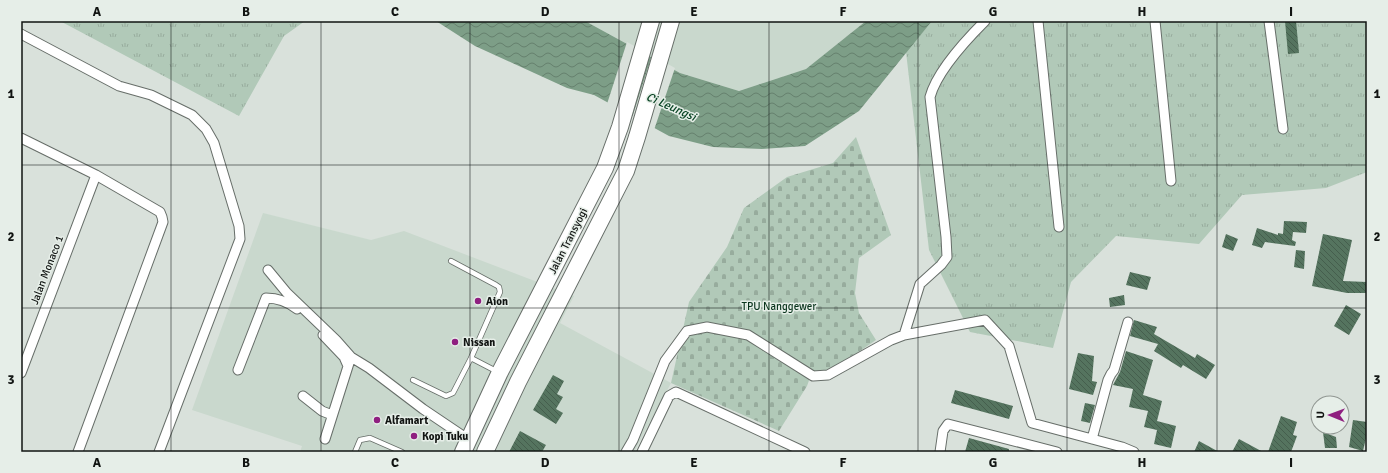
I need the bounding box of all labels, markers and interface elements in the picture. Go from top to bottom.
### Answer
text: A [93,4,102,20]
text: B [242,4,250,20]
text: C [391,4,399,20]
text: D [541,4,550,20]
text: E [690,4,698,20]
text: F [840,4,847,20]
text: G [989,4,997,20]
text: H [1138,4,1146,20]
text: I [1289,4,1293,20]
text: 1 [7,86,15,102]
text: 1 [1373,86,1381,102]
water label: Ci Leungsi [644,89,700,125]
street label: Jalan Transyogi [546,206,590,276]
text: 2 [7,229,15,245]
text: 2 [1373,229,1381,245]
street label: Jalan Monaco 1 [28,234,66,306]
place label: Aion [486,295,508,308]
marker: Aion [473,296,483,306]
park label: TPU Nanggewer [742,300,816,313]
place label: Nissan [463,336,495,349]
marker: Nissan [450,337,460,347]
text: 3 [7,372,15,388]
text: 3 [1373,372,1381,388]
north arrow [1310,395,1350,435]
text: U [1314,411,1327,419]
place label: Alfamart [385,414,428,427]
marker: Alfamart [372,415,382,425]
place label: Kopi Tuku [422,430,468,443]
marker: Kopi Tuku [409,431,419,441]
text: A [93,455,102,471]
text: B [242,455,250,471]
text: C [391,455,399,471]
text: D [541,455,550,471]
text: E [690,455,698,471]
text: F [840,455,847,471]
text: G [989,455,997,471]
text: H [1138,455,1146,471]
text: I [1289,455,1293,471]

